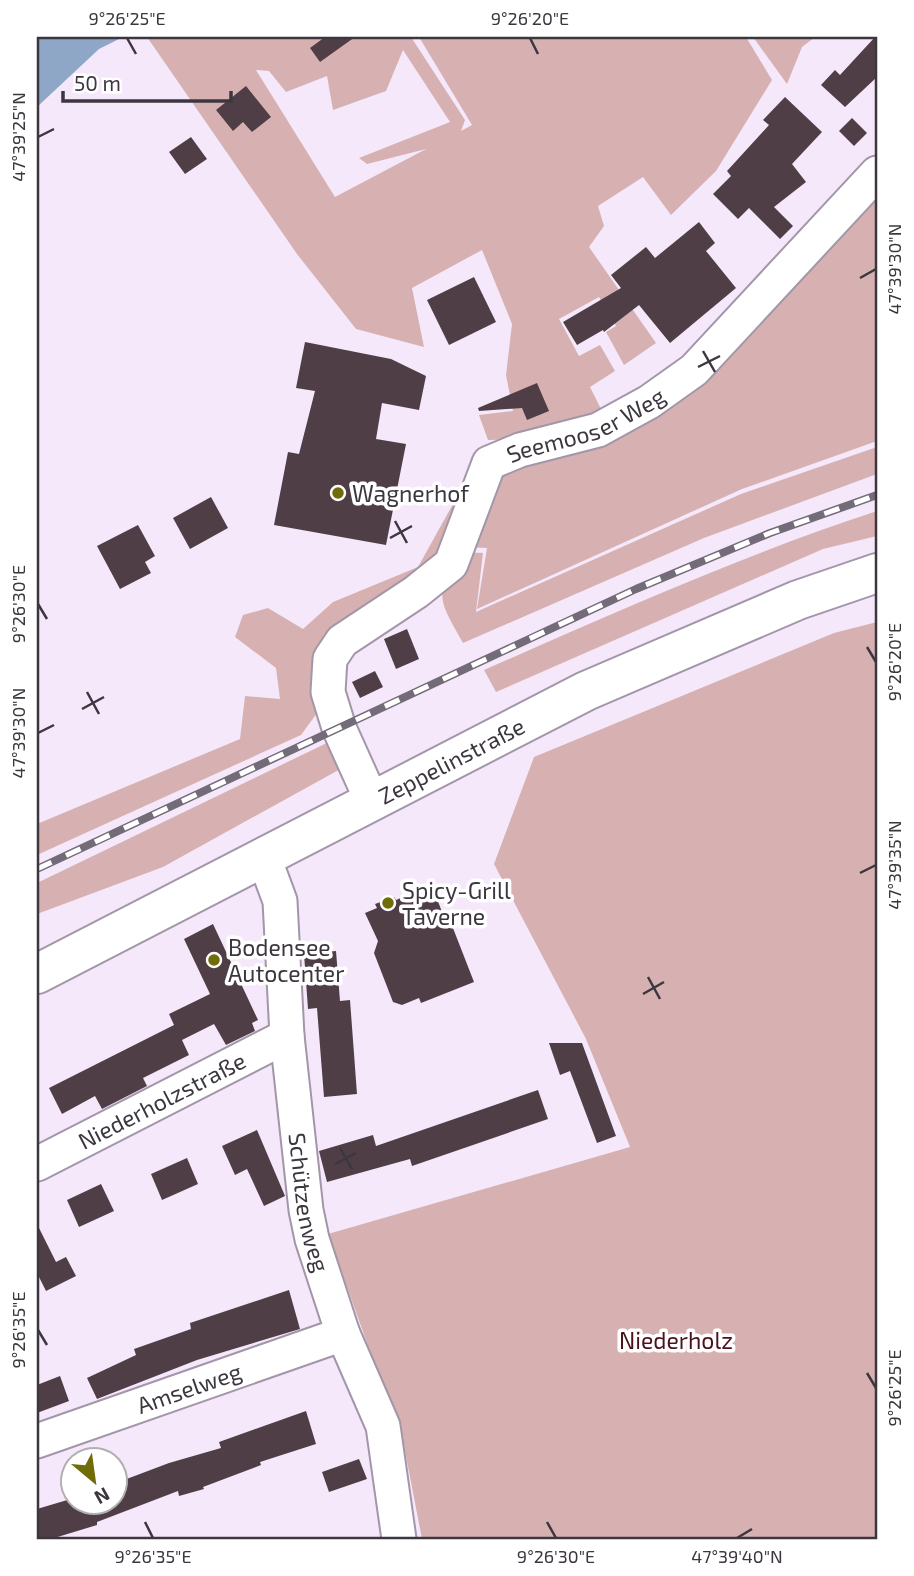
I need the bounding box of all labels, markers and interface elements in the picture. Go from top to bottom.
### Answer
text: 9°26'25"E [88,7,166,29]
text: 9°26'20"E [491,7,569,29]
scale bar [63,60,231,104]
text: 50 m [74,70,121,95]
text: 47°39'25"N [7,92,29,182]
text: 47°39'30"N [883,224,905,314]
street label: Seemooser Weg [502,381,670,468]
place label: Wagnerhof [352,479,470,507]
marker: Wagnerhof [330,485,346,501]
text: 9°26'30"E [7,565,29,643]
text: 9°26'20"E [883,623,905,701]
text: 47°39'30"N [7,688,29,778]
street label: Zeppelinstraße [373,711,529,810]
text: 47°39'35"N [883,820,905,910]
place label: Spicy-Grill Taverne [402,876,511,930]
marker: Spicy-Grill Taverne [380,895,396,911]
place label: Bodensee Autocenter [228,933,344,987]
marker: Bodensee Autocenter [206,952,222,968]
street label: Niederholzstraße [73,1046,250,1155]
street label: Schützenweg [284,1131,336,1275]
text: 9°26'35"E [7,1291,29,1369]
park label: Niederholz [619,1326,733,1354]
text: 9°26'25"E [883,1349,905,1427]
street label: Amselweg [133,1357,245,1419]
north arrow [60,1446,130,1516]
text: N [91,1483,114,1510]
text: 9°26'35"E [114,1545,192,1567]
text: 9°26'30"E [517,1545,595,1567]
text: 47°39'40"N [691,1545,783,1567]

